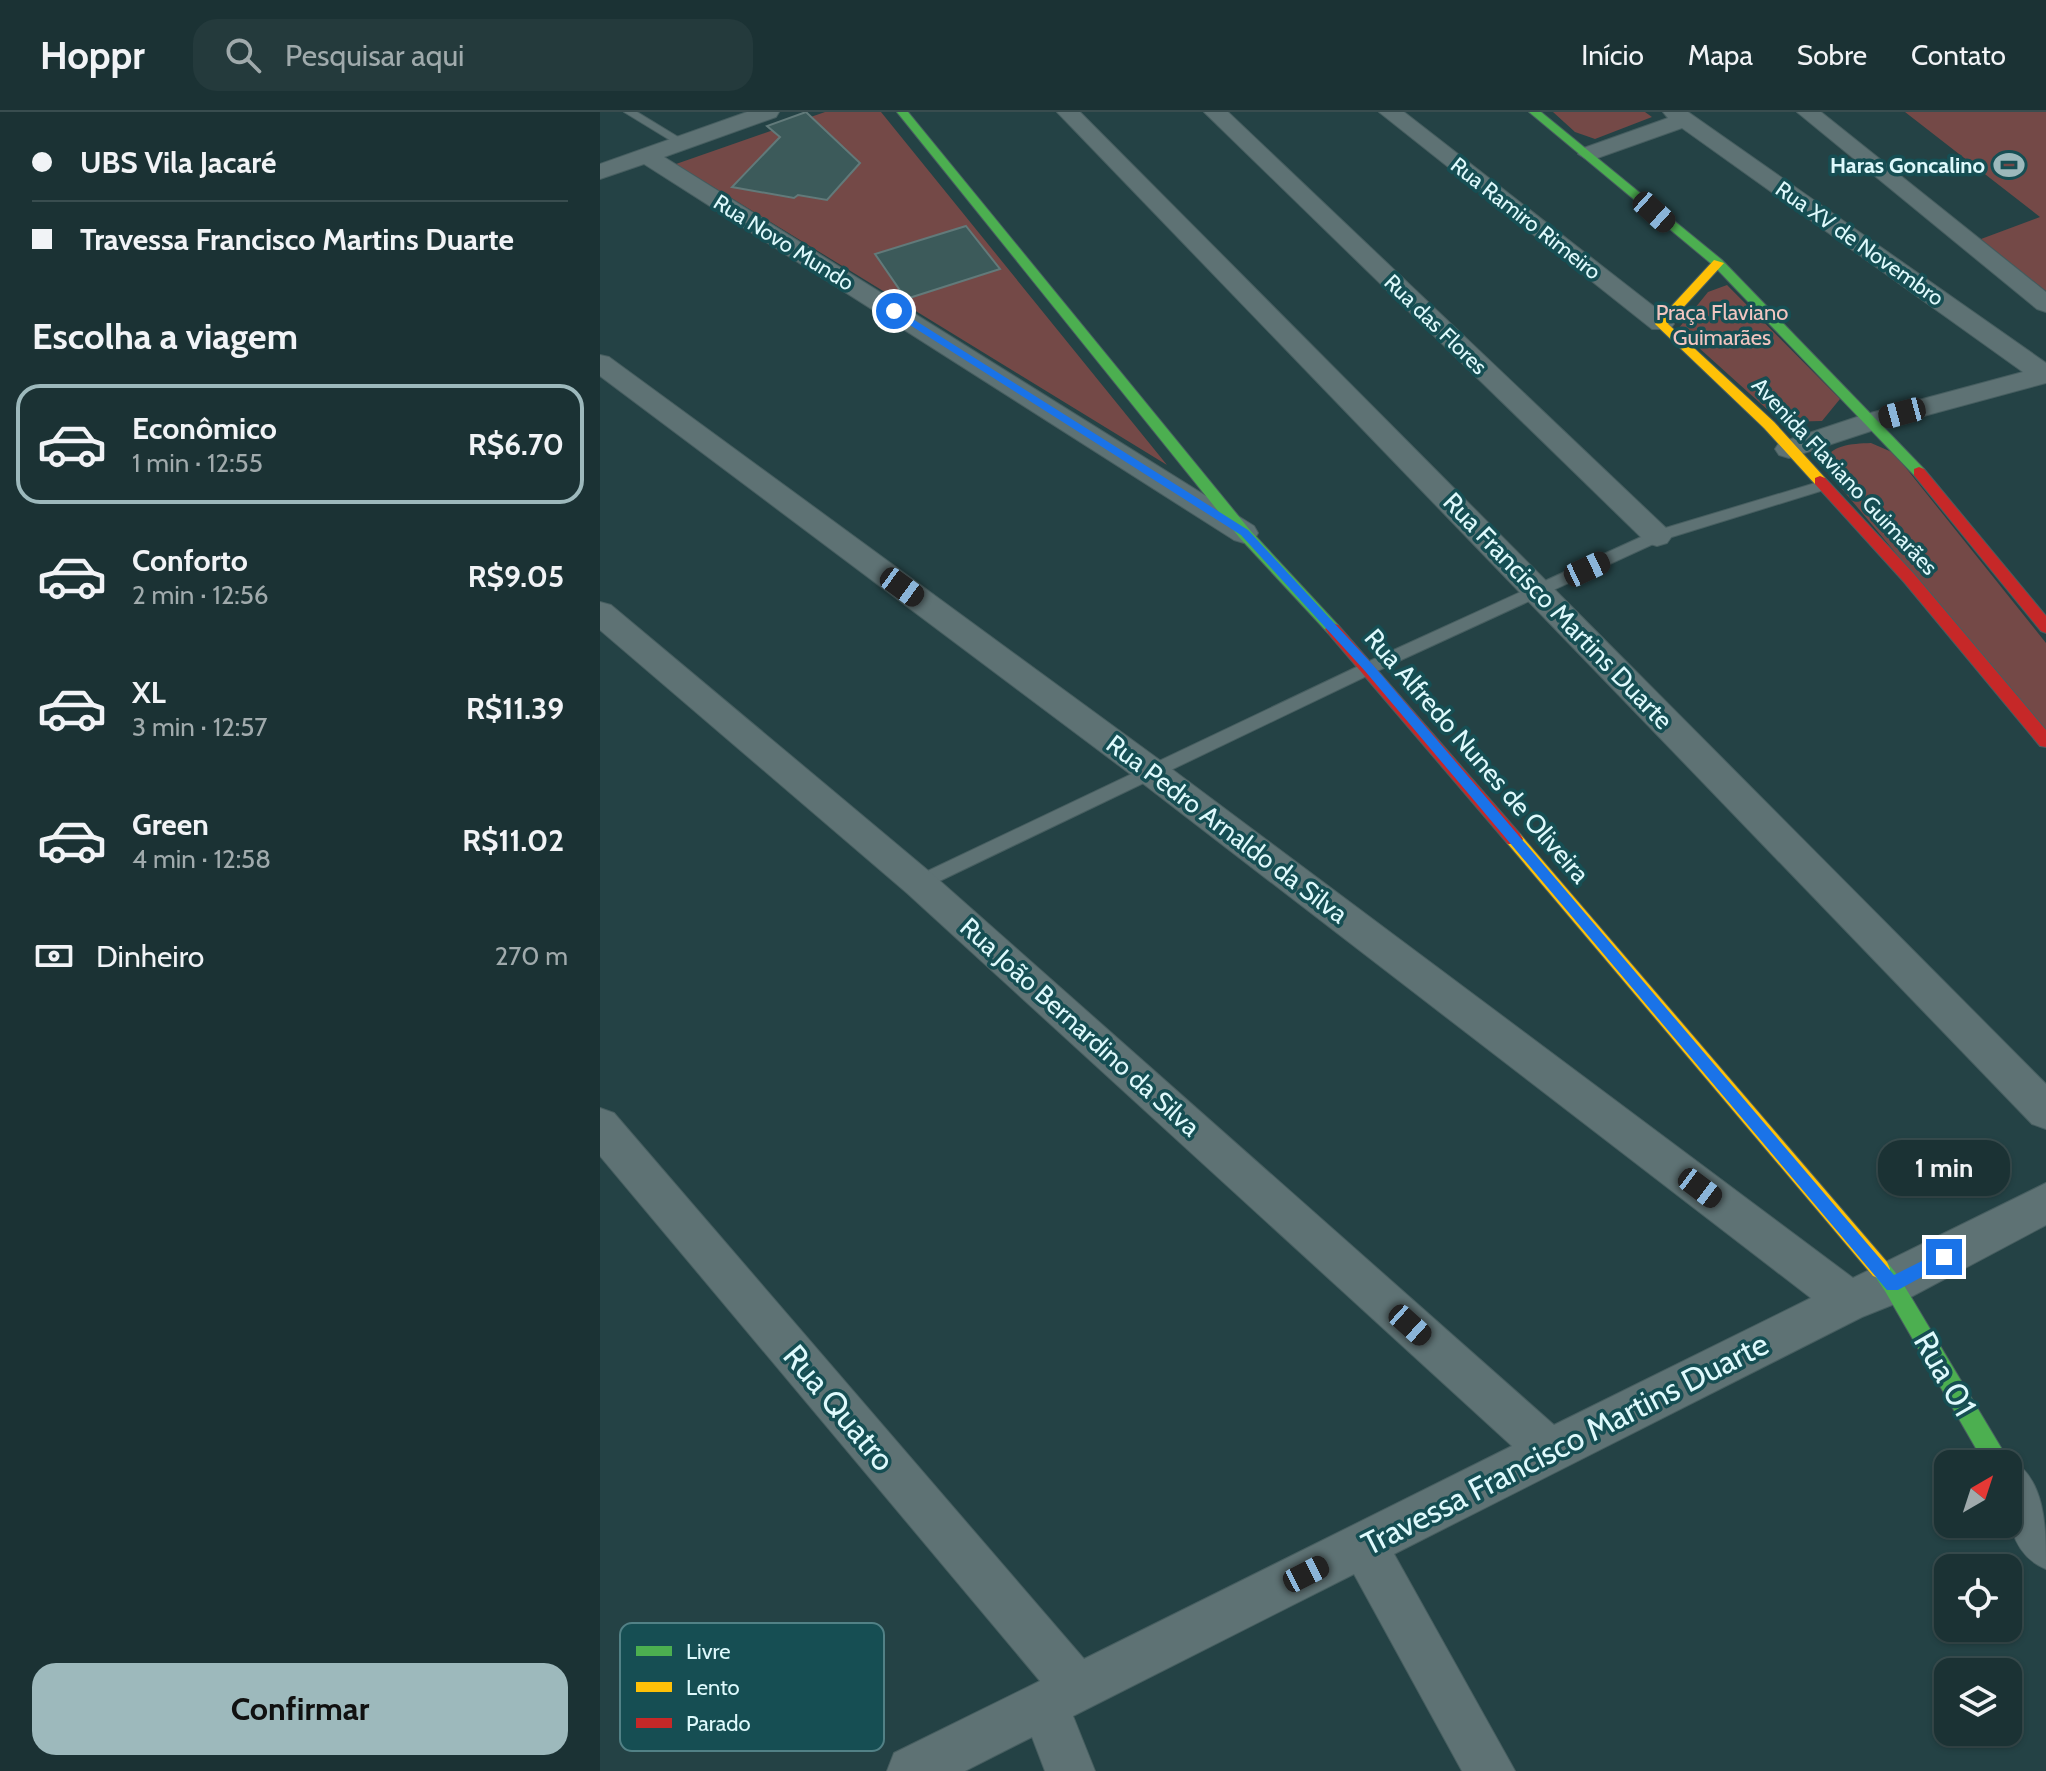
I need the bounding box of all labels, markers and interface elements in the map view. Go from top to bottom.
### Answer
search box [193,19,753,91]
text: Hoppr [40,32,145,79]
icon: search [221,33,265,77]
text: Pesquisar aqui [285,37,464,74]
text: Início [1581,38,1644,72]
text: Mapa [1688,38,1753,72]
text: Sobre [1797,38,1867,72]
text: Contato [1911,38,2006,72]
text: UBS Vila Jacaré [80,144,276,181]
sports icon: Haras Goncalino [1992,148,2026,182]
street label: Rua Ramiro Rimeiro [1445,151,1606,285]
place label: Haras Goncalino [1830,152,1985,179]
street label: Rua XV de Novembro [1770,175,1949,312]
car [1628,187,1680,237]
street label: Rua Novo Mundo [709,188,859,296]
text: Travessa Francisco Martins Duarte [80,221,514,258]
street label: Rua das Flores [1379,269,1493,380]
route start [876,293,912,329]
park label: Praça Flaviano Guimarães [1656,299,1788,351]
text: Escolha a viagem [32,314,298,358]
street label: Avenida Flaviano Guimarães [1746,372,1943,581]
car [1876,395,1928,431]
icon: car [36,408,108,480]
text: Econômico [132,410,277,447]
text: R$6.70 [468,426,564,463]
text: 1 min · 12:55 [132,447,263,479]
street label: Rua Francisco Martins Duarte [1436,486,1680,736]
icon: car [36,540,108,612]
text: Conforto [132,542,248,579]
car [1560,548,1614,590]
text: R$9.05 [468,558,564,595]
car [876,563,928,611]
text: 2 min · 12:56 [132,579,269,611]
street label: Rua Alfredo Nunes de Oliveira [1358,622,1597,890]
icon: car [36,672,108,744]
text: XL [132,674,166,711]
text: R$11.39 [466,690,564,727]
text: 3 min · 12:57 [132,711,267,743]
street label: Rua Pedro Arnaldo da Silva [1100,728,1354,931]
icon: car [36,804,108,876]
text: Green [132,806,209,843]
text: R$11.02 [462,822,564,859]
text: 4 min · 12:58 [132,843,271,875]
street label: Rua João Bernardino da Silva [954,911,1207,1143]
icon: cash [32,934,76,978]
text: Dinheiro [96,938,204,975]
text: 270 m [495,940,568,972]
callout: 1 min [1878,1141,2010,1197]
text: 1 min [1915,1152,1973,1184]
car [1674,1164,1726,1212]
route end [1926,1239,1962,1275]
car [1384,1300,1436,1350]
street label: Travessa Francisco Martins Duarte [1355,1324,1775,1563]
street label: Rua 01 [1906,1325,1985,1423]
street label: Rua Quatro [775,1337,903,1479]
north arrow [1934,1450,2022,1538]
map controls [1934,1450,2022,1746]
car [1279,1552,1333,1596]
button: locate [1934,1554,2022,1642]
legend [620,1623,884,1751]
text: Livre [686,1638,730,1665]
button: layers [1934,1658,2022,1746]
button: Confirmar [32,1663,568,1755]
text: Lento [686,1674,740,1701]
text: Parado [686,1710,751,1737]

